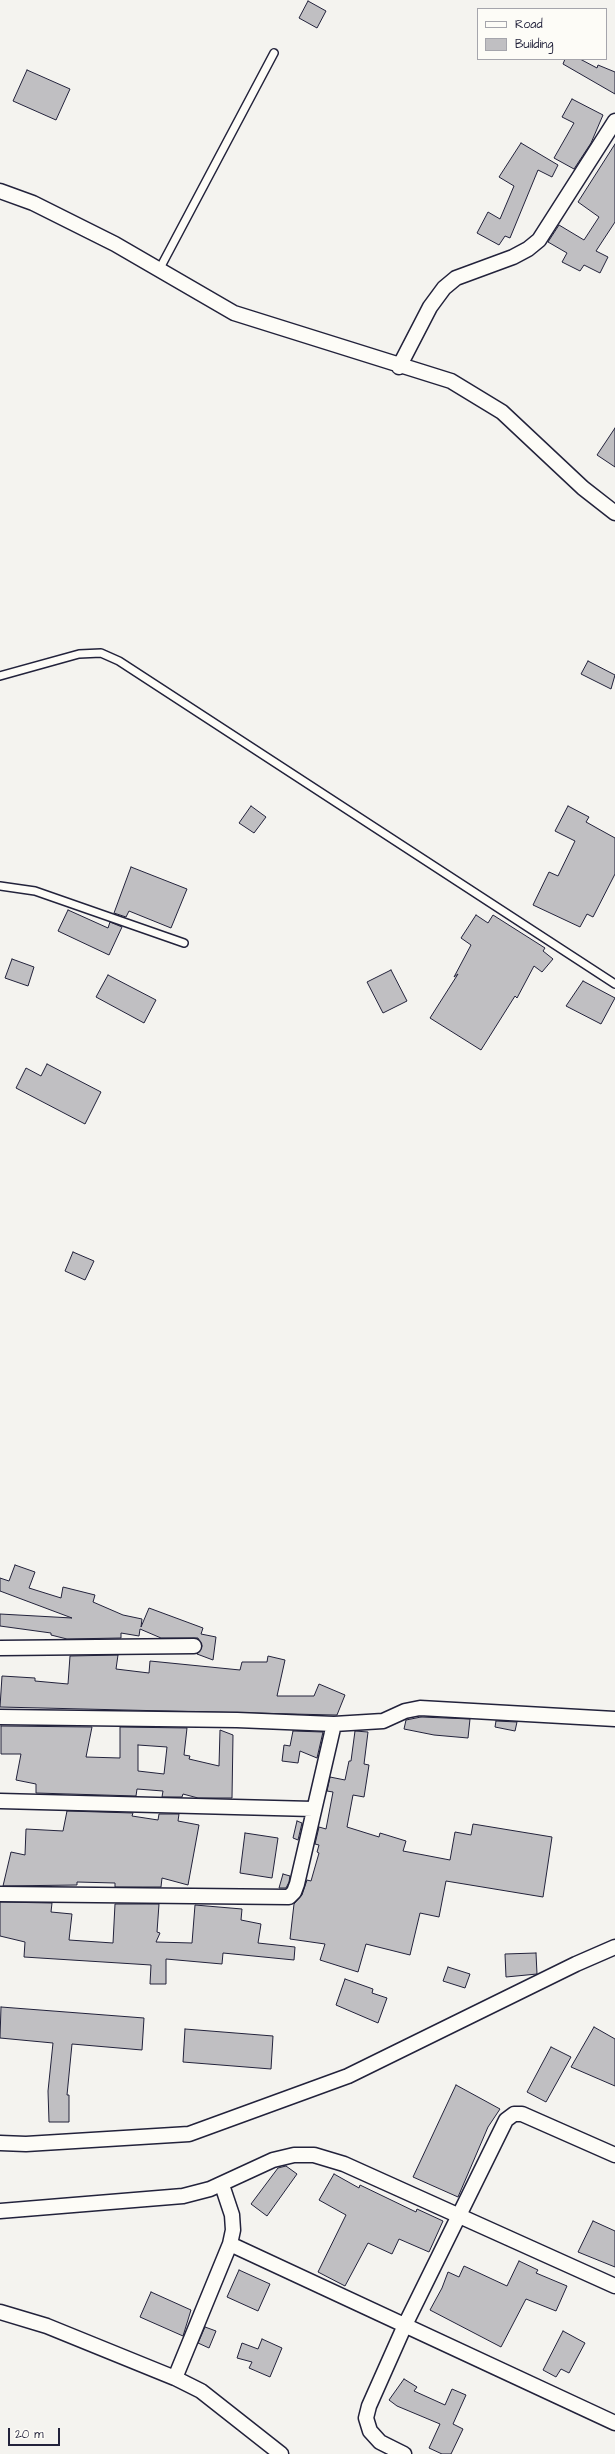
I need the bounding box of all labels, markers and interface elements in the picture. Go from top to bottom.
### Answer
legend [477,8,607,60]
text: Road [515,16,543,33]
text: Building [515,36,553,53]
scale bar [10,2420,62,2446]
text: 20 m [15,2426,44,2443]

